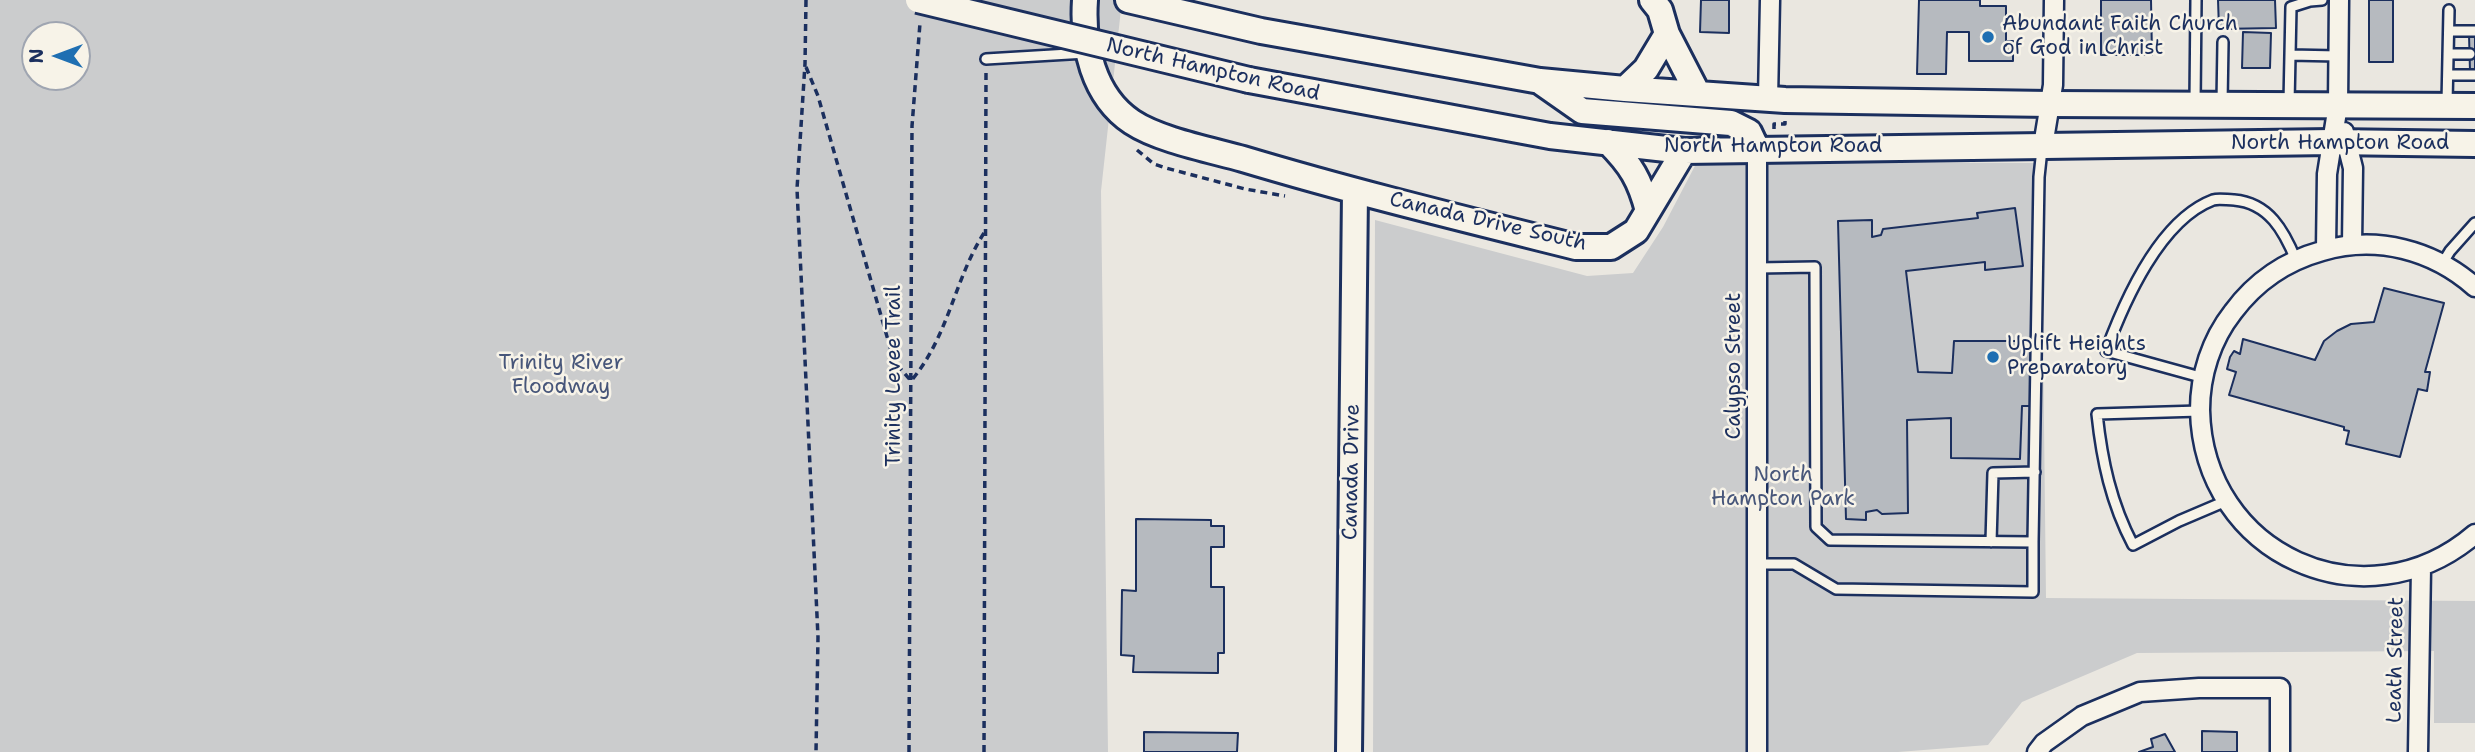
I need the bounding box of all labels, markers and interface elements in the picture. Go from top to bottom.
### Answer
place label: Abundant Faith Church of God in Christ [2002,12,2238,62]
north arrow [21,21,91,91]
marker: Abundant Faith Church of God in Christ [1980,29,1996,45]
street label: North Hampton Road [1104,33,1322,107]
text: N [24,48,49,64]
street label: North Hampton Road [2231,131,2449,157]
street label: North Hampton Road [1664,134,1882,160]
street label: Canada Drive South [1387,187,1589,257]
street label: Trinity Levee Trail [882,285,908,467]
street label: Calypso Street [1722,293,1748,439]
place label: Uplift Heights Preparatory [2007,332,2146,382]
marker: Uplift Heights Preparatory [1985,349,2001,365]
park label: Trinity River Floodway [499,351,623,401]
street label: Canada Drive [1338,404,1366,540]
park label: North Hampton Park [1711,463,1855,513]
street label: Leath Street [2382,597,2410,723]

